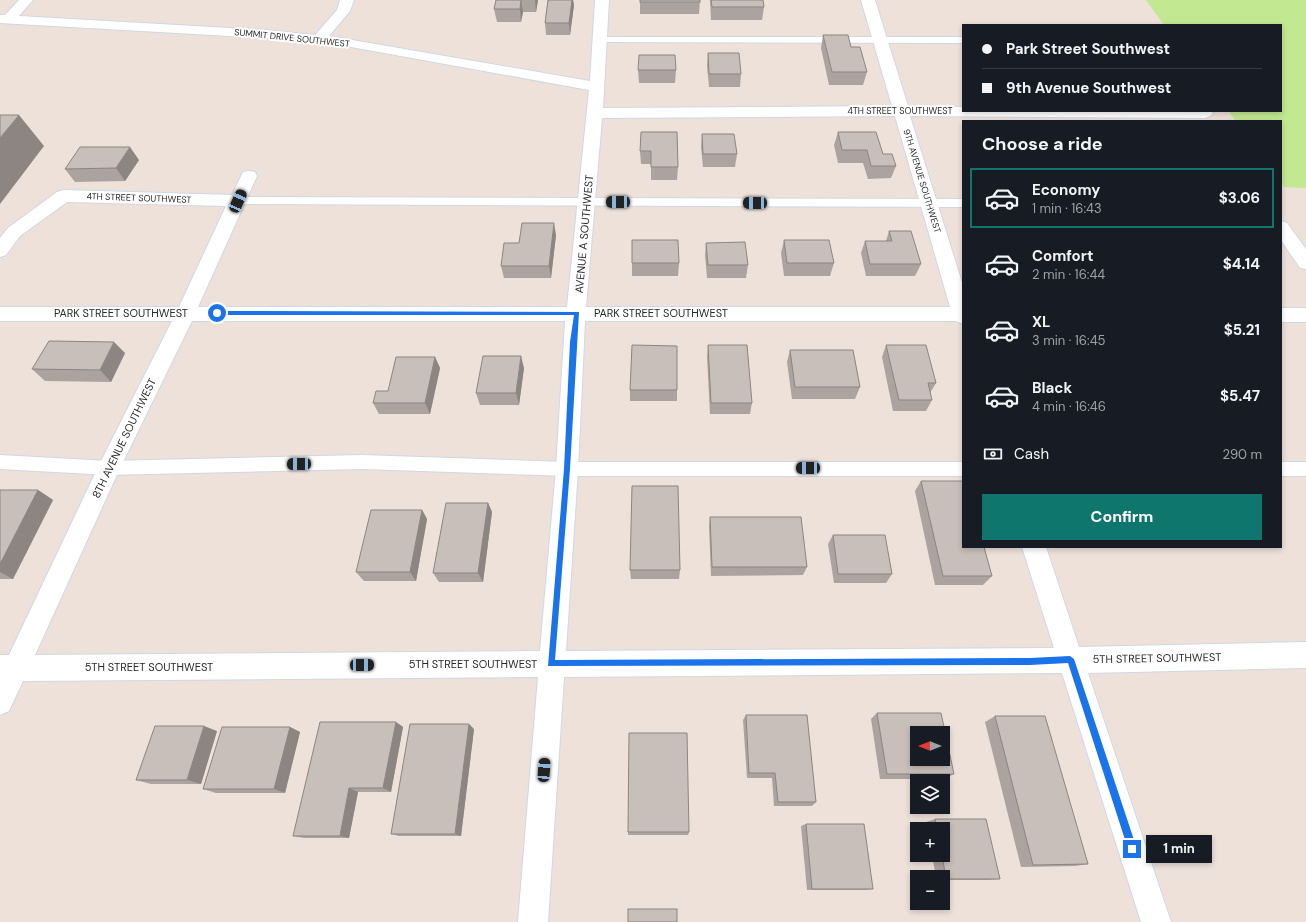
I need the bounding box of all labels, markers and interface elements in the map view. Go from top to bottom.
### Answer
street label: SUMMIT DRIVE SOUTHWEST [234,26,350,50]
text: Park Street Southwest [1006,39,1170,59]
text: 9th Avenue Southwest [1006,78,1171,98]
street label: 4TH STREET SOUTHWEST [848,105,952,117]
street label: 9TH AVENUE SOUTHWEST [900,128,944,234]
text: Choose a ride [982,132,1103,156]
street label: AVENUE A SOUTHWEST [572,174,596,294]
icon: car [984,180,1020,216]
text: Economy [1032,180,1100,200]
car [228,188,248,214]
text: $3.06 [1219,188,1260,208]
street label: 4TH STREET SOUTHWEST [86,190,192,206]
car [606,196,630,208]
car [743,197,767,209]
text: 1 min · 16:43 [1032,200,1102,217]
icon: car [984,246,1020,282]
text: Comfort [1032,246,1093,266]
text: $4.14 [1223,254,1260,274]
text: 2 min · 16:44 [1032,266,1105,283]
route start [208,304,226,322]
street label: PARK STREET SOUTHWEST [54,306,188,320]
street label: PARK STREET SOUTHWEST [594,306,728,320]
icon: car [984,312,1020,348]
text: XL [1032,312,1050,332]
text: $5.21 [1224,320,1260,340]
text: 3 min · 16:45 [1032,332,1105,349]
street label: 8TH AVENUE SOUTHWEST [89,376,159,500]
icon: car [984,378,1020,414]
text: Black [1032,378,1072,398]
text: $5.47 [1220,386,1260,406]
text: 4 min · 16:46 [1032,398,1106,415]
icon: cash [982,443,1004,465]
text: Cash [1014,444,1049,464]
text: 290 m [1223,446,1262,463]
car [287,458,311,470]
car [796,462,820,474]
button: Confirm [982,494,1262,540]
street label: 5TH STREET SOUTHWEST [1093,650,1221,666]
street label: 5TH STREET SOUTHWEST [409,657,537,671]
car [350,659,374,671]
street label: 5TH STREET SOUTHWEST [85,660,213,674]
north arrow [910,726,950,766]
map controls [910,726,950,910]
car [537,758,551,782]
button: layers [910,774,950,814]
button: + [910,822,950,862]
callout: 1 min [1146,835,1212,863]
route end [1123,840,1141,858]
text: 1 min [1163,840,1195,857]
button: − [910,870,950,910]

